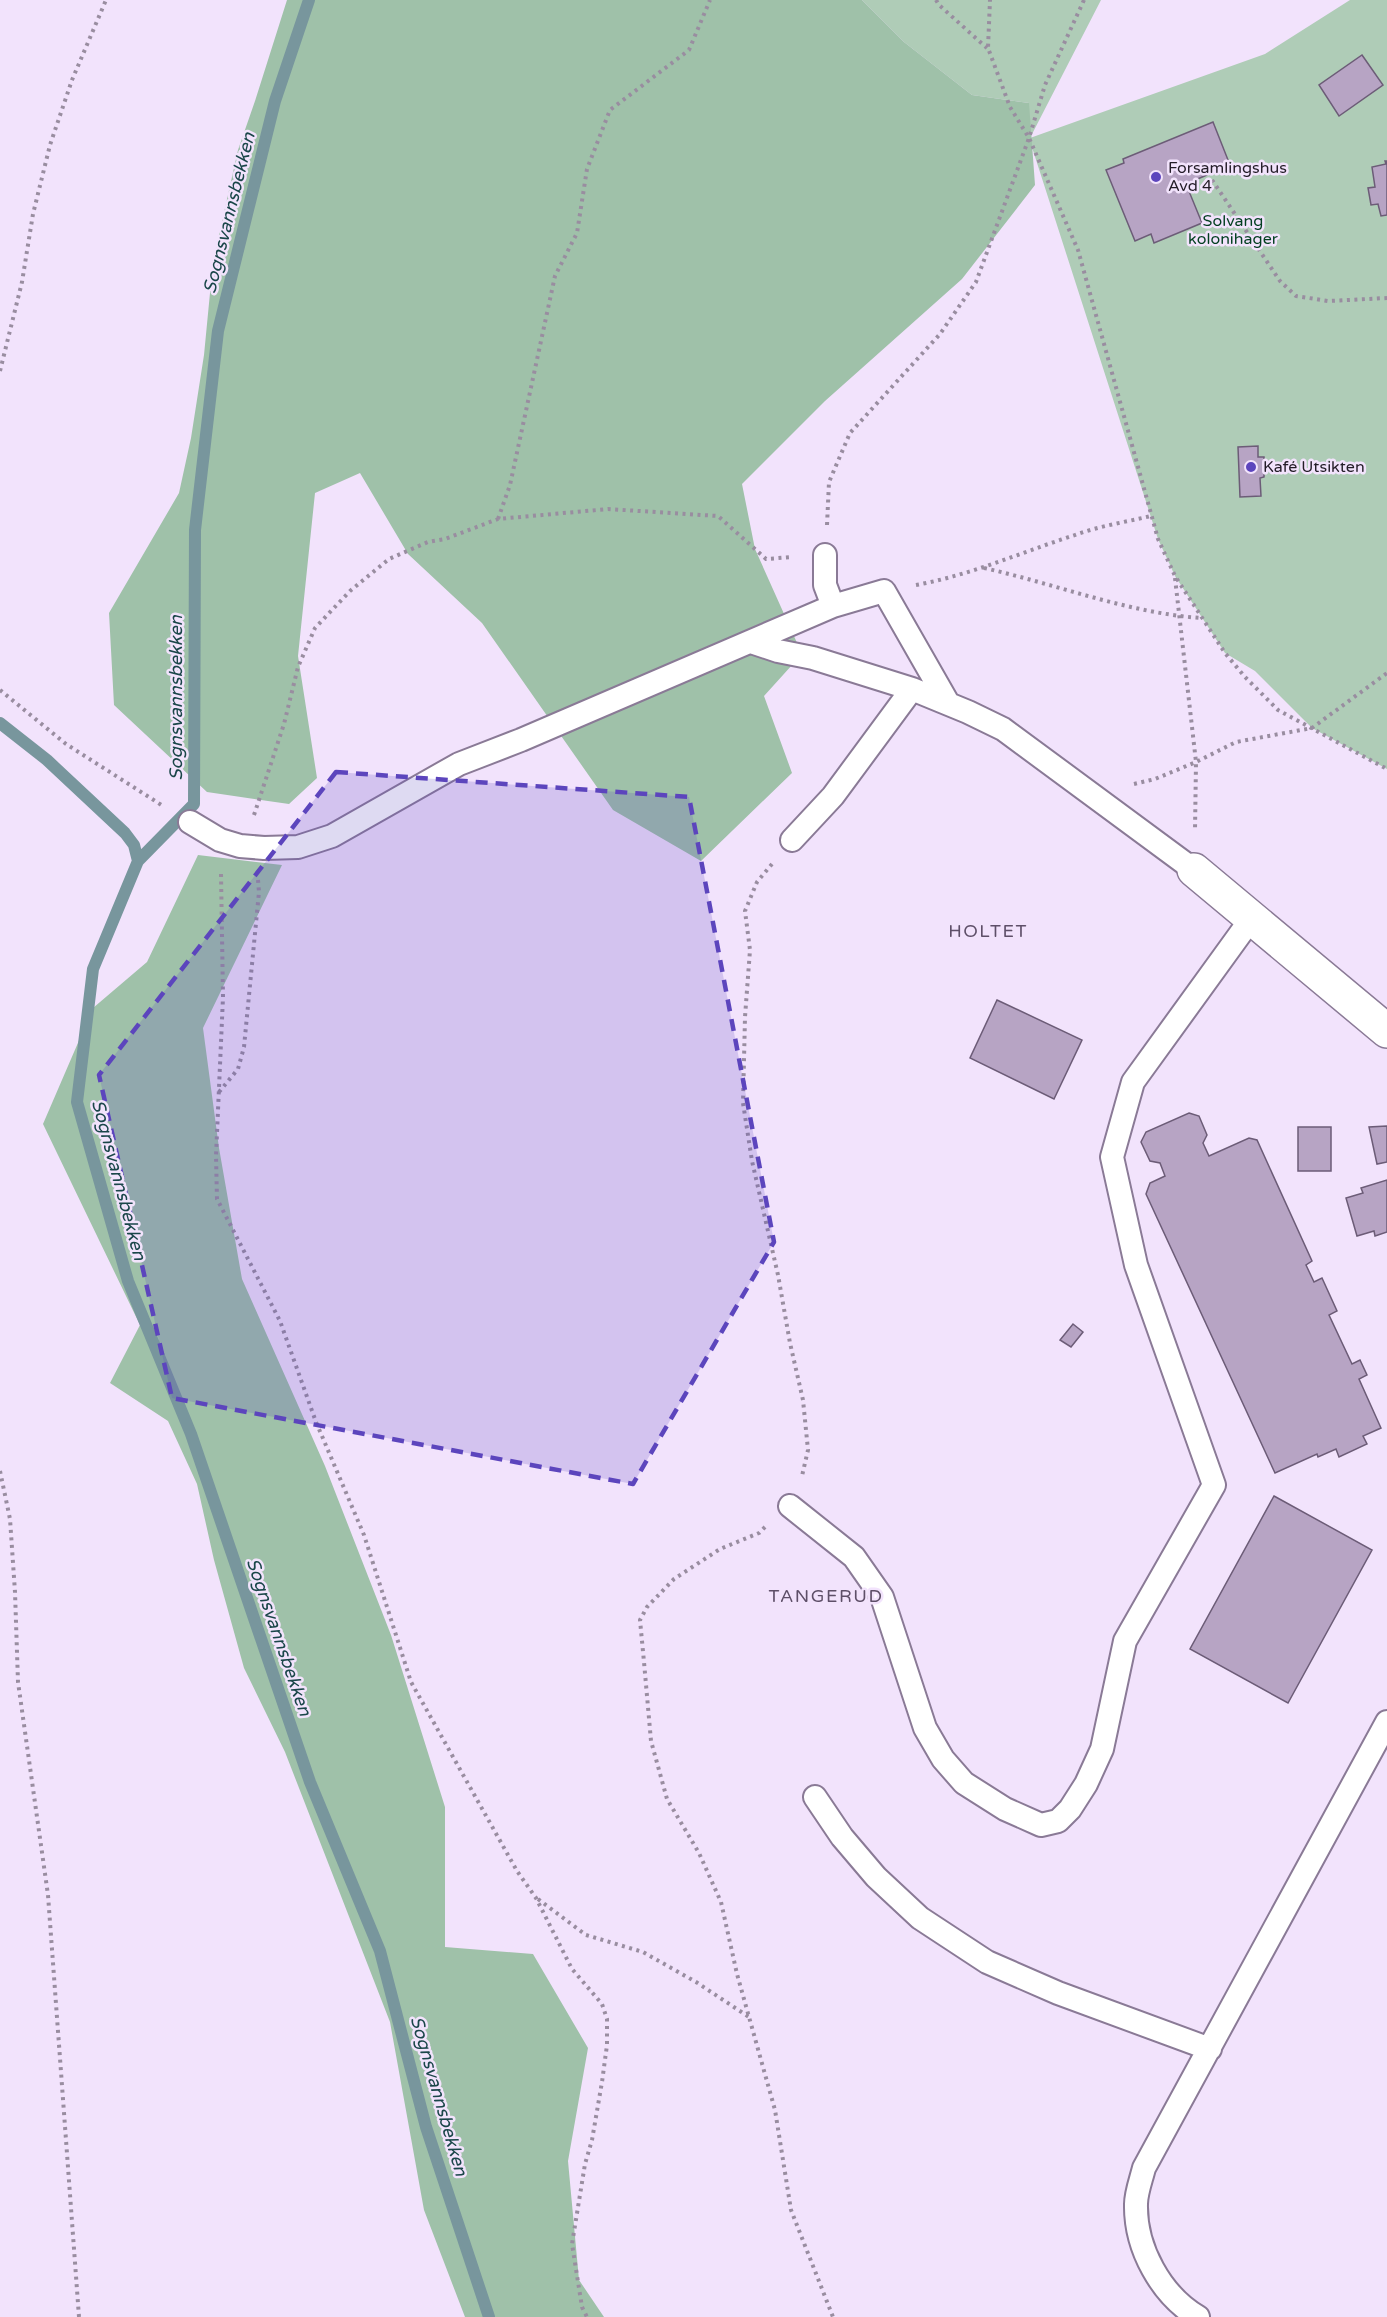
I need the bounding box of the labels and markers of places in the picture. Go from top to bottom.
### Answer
place label: Forsamlingshus Avd 4 [1168,158,1287,196]
marker: Forsamlingshus Avd 4 [1149,170,1163,184]
place label: Kafé Utsikten [1263,457,1365,477]
marker: Kafé Utsikten [1244,460,1258,474]

